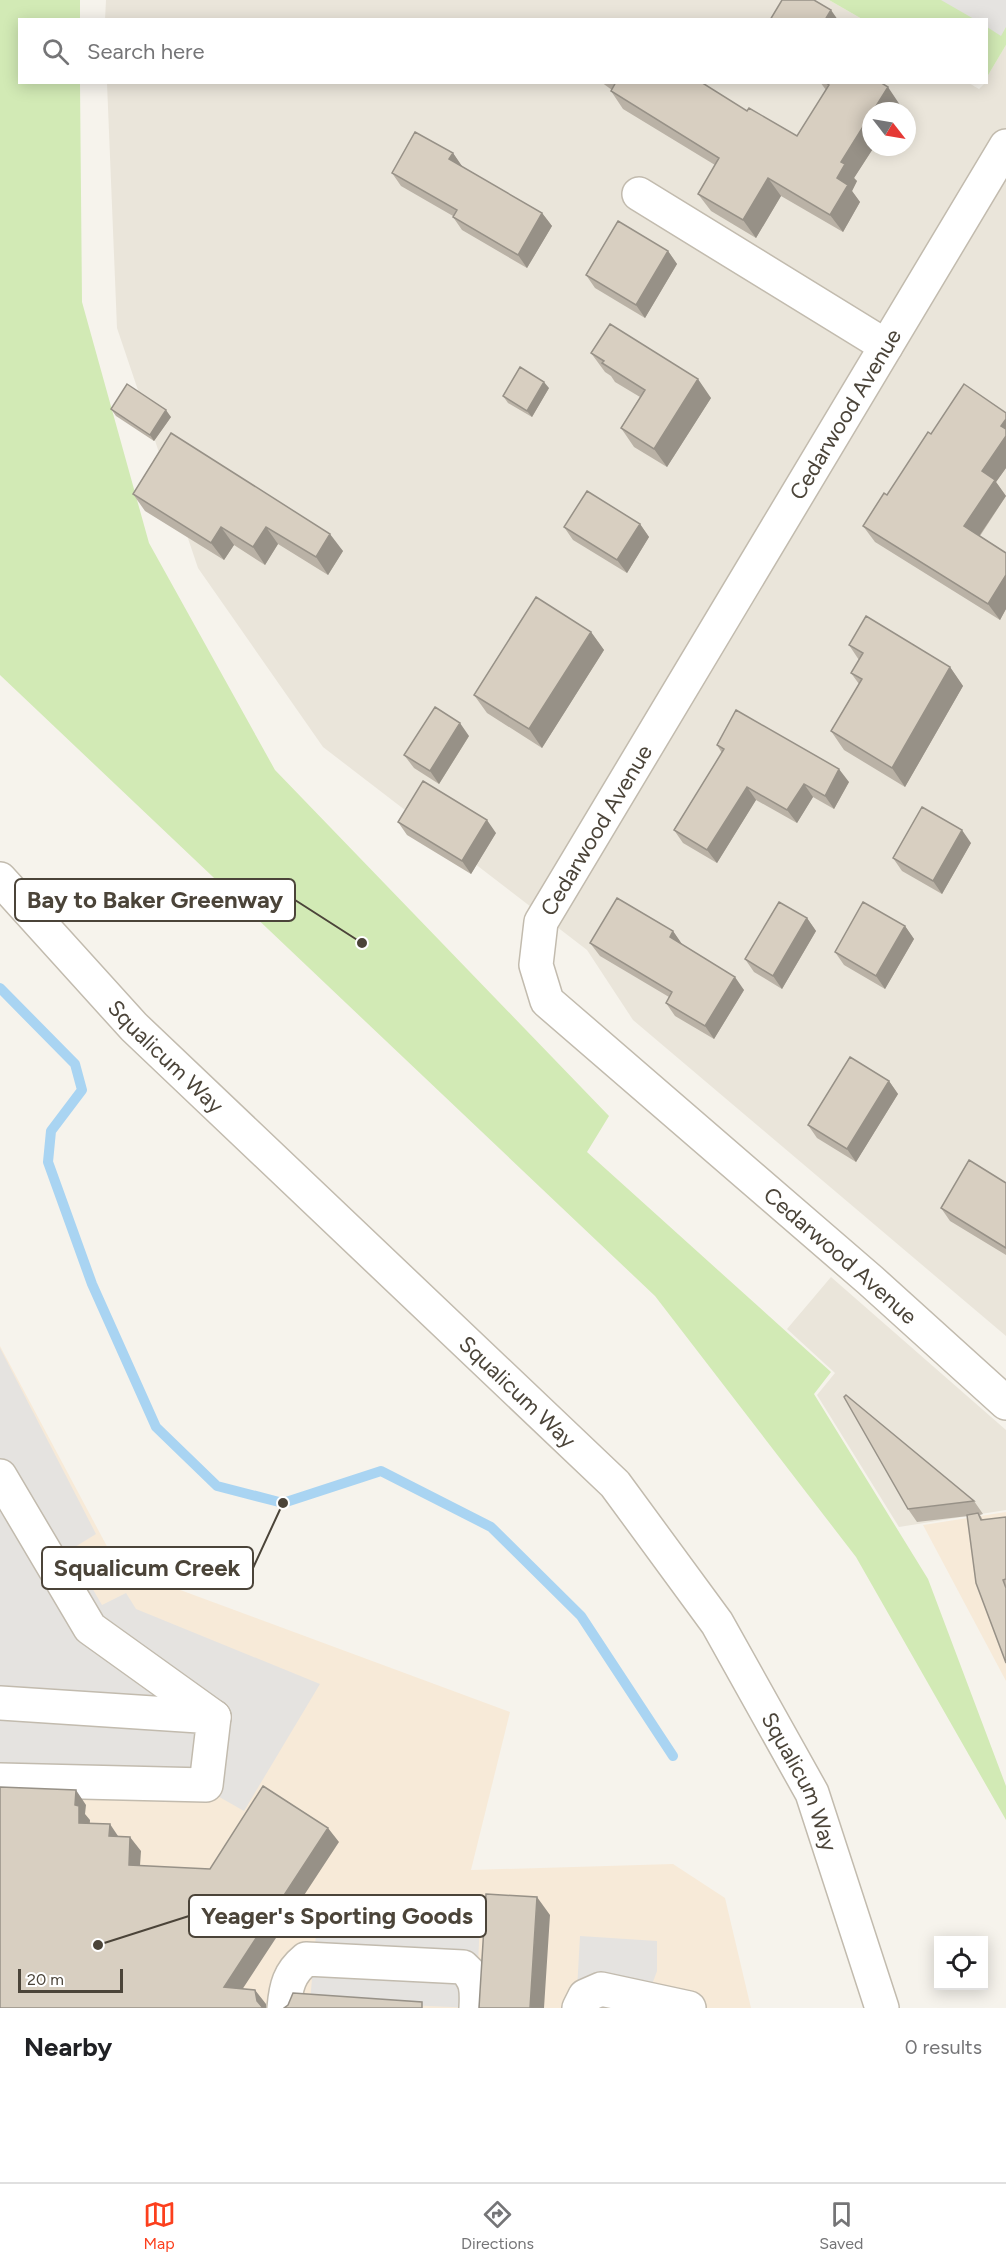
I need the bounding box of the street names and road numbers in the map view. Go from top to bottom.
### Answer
street label: Cedarwood Avenue [784,324,907,505]
street label: Cedarwood Avenue [535,740,658,921]
street label: Squalicum Way [102,994,229,1119]
street label: Cedarwood Avenue [758,1181,922,1330]
street label: Squalicum Way [453,1330,582,1454]
street label: Squalicum Way [756,1707,843,1855]

